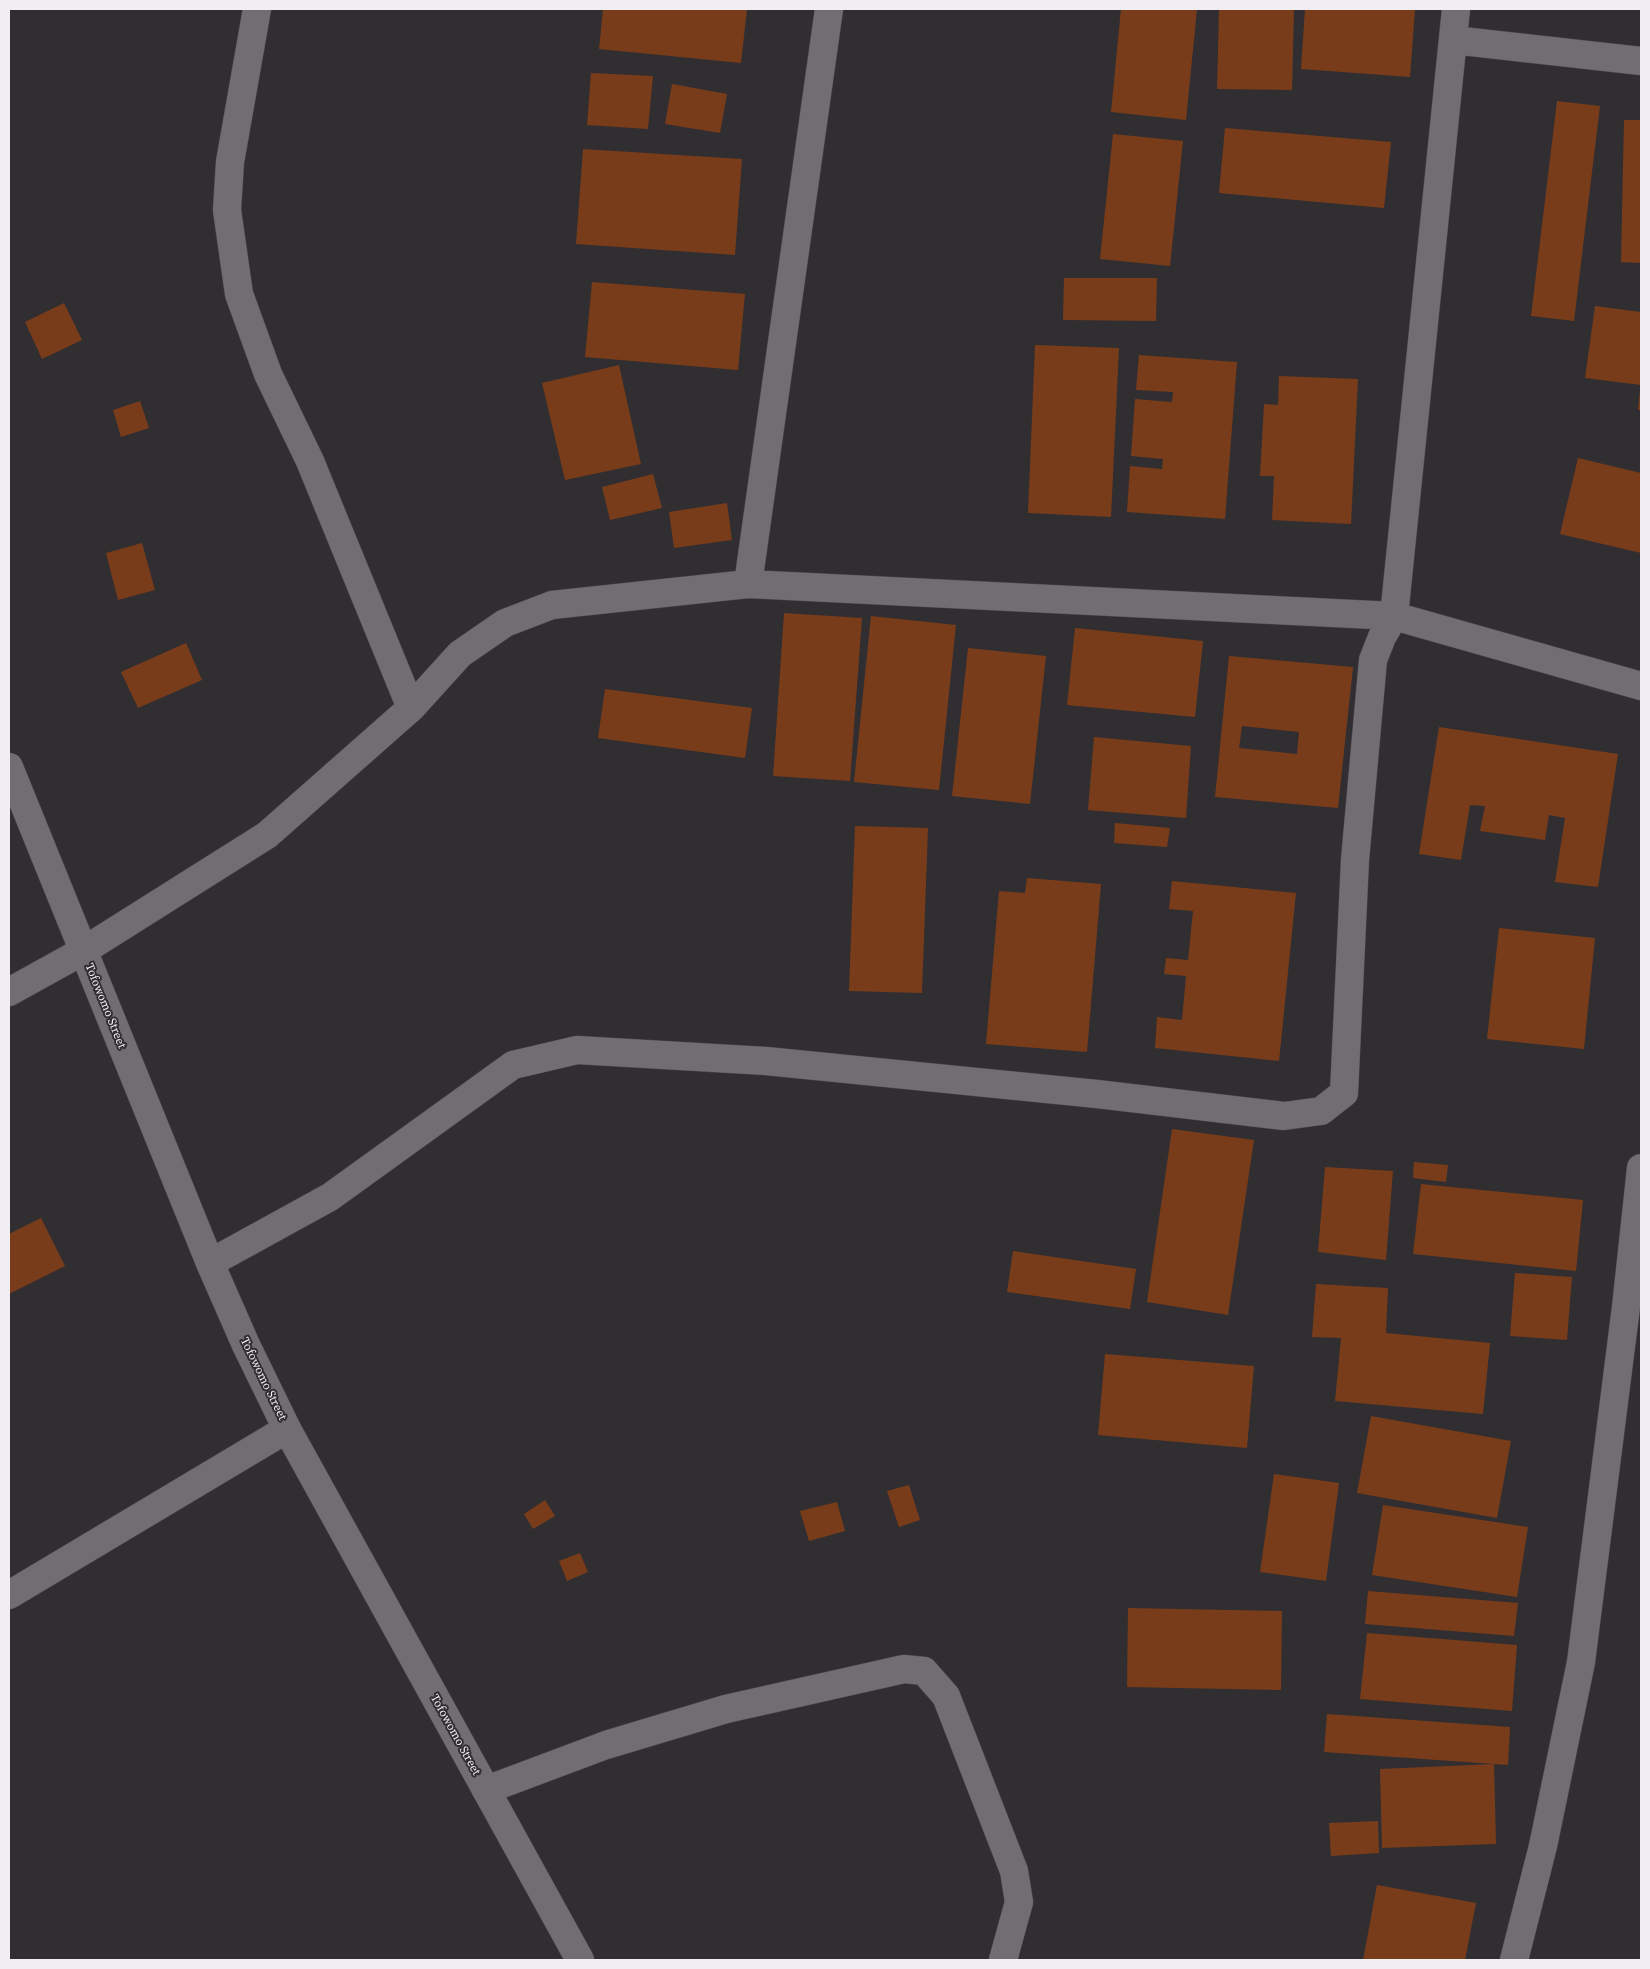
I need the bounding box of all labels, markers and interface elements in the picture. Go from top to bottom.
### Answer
street label: Tofowomo Street [81,961,129,1051]
street label: Tofowomo Street [237,1335,289,1423]
street label: Tofowomo Street [427,1692,483,1778]

